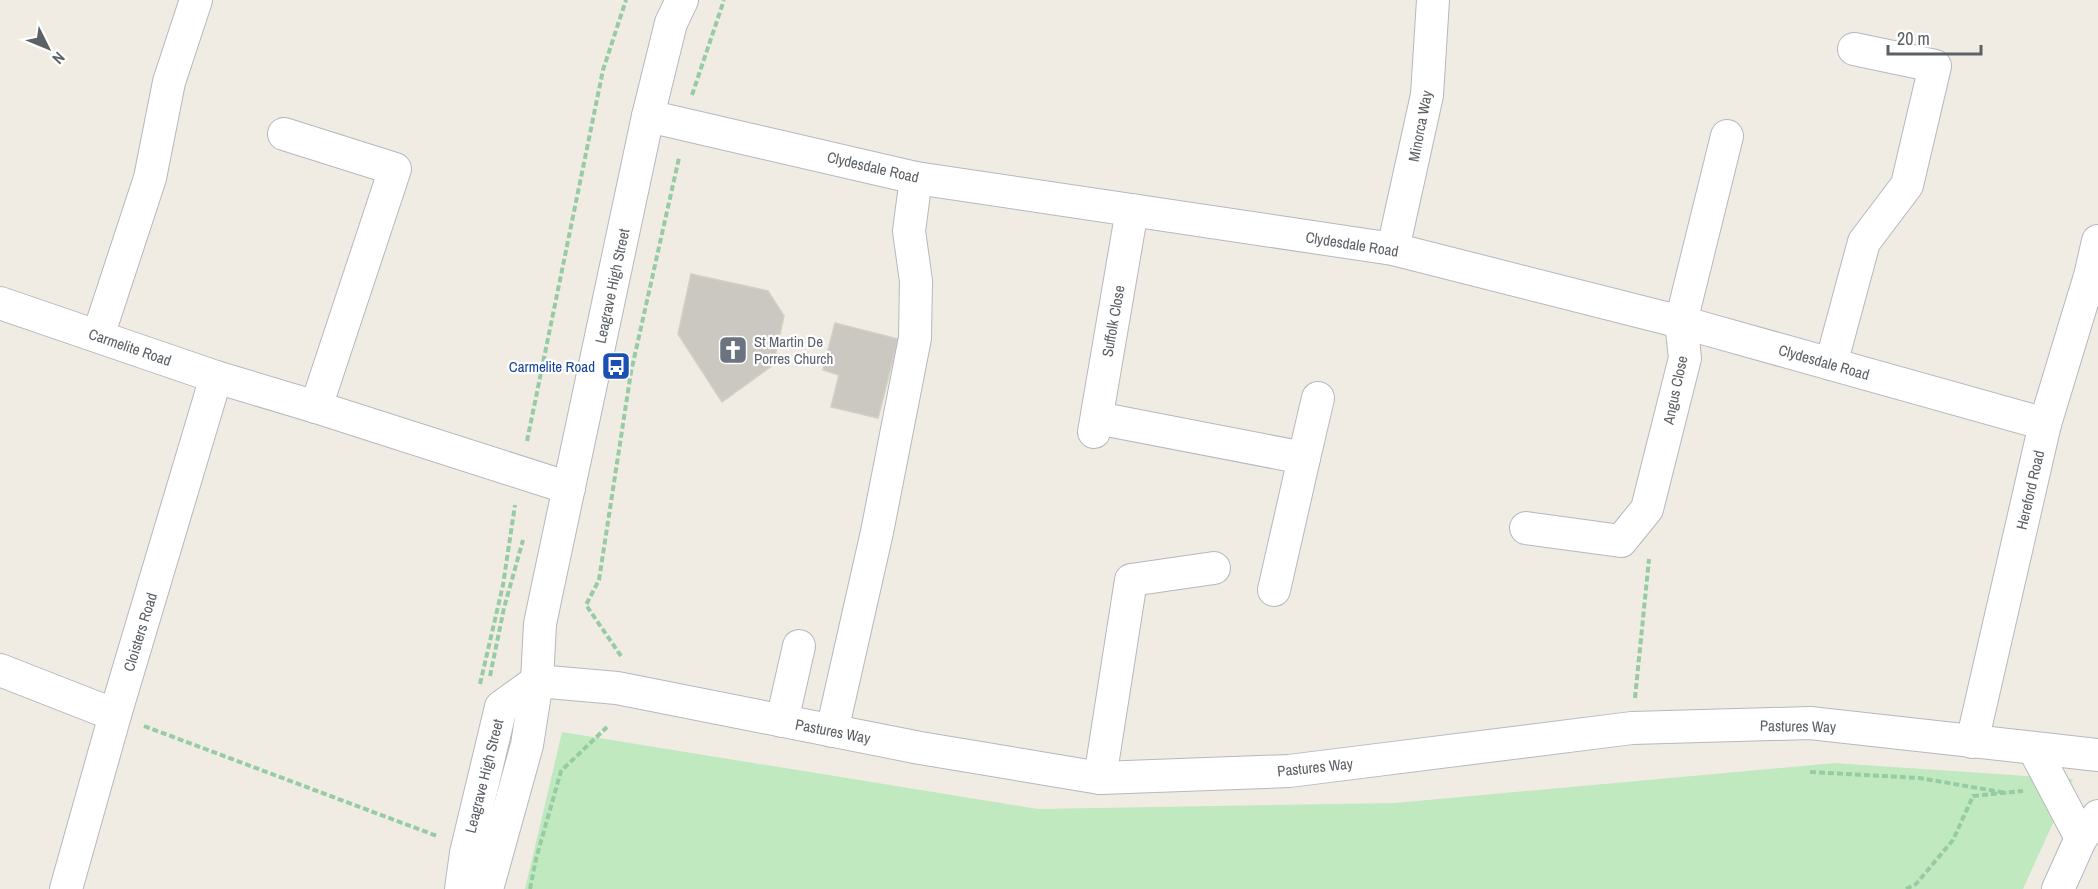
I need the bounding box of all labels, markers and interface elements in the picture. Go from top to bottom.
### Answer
north arrow [18,18,78,78]
scale bar [1888,18,1981,56]
text: 20 m [1897,26,1930,51]
text: N [48,47,70,69]
street label: Minorca Way [1403,88,1437,163]
street label: Clydesdale Road [825,146,921,188]
street label: Leagrave High Street [590,226,635,345]
street label: Clydesdale Road [1304,226,1400,262]
street label: Suffolk Close [1096,283,1130,358]
street label: Carmelite Road [86,323,174,371]
place label: St Martin De Porres Church [754,331,833,369]
church icon: St Martin De Porres Church [717,334,749,366]
street label: Clydesdale Road [1776,339,1872,385]
bus stop icon: Carmelite Road [600,350,632,382]
street label: Angus Close [1657,354,1693,427]
place label: Carmelite Road [509,356,595,377]
street label: Hereford Road [2011,448,2049,532]
street label: Cloisters Road [118,590,162,674]
street label: Pastures Way [794,713,873,749]
street label: Pastures Way [1760,715,1837,737]
street label: Leagrave High Street [460,716,508,835]
street label: Pastures Way [1276,752,1355,781]

